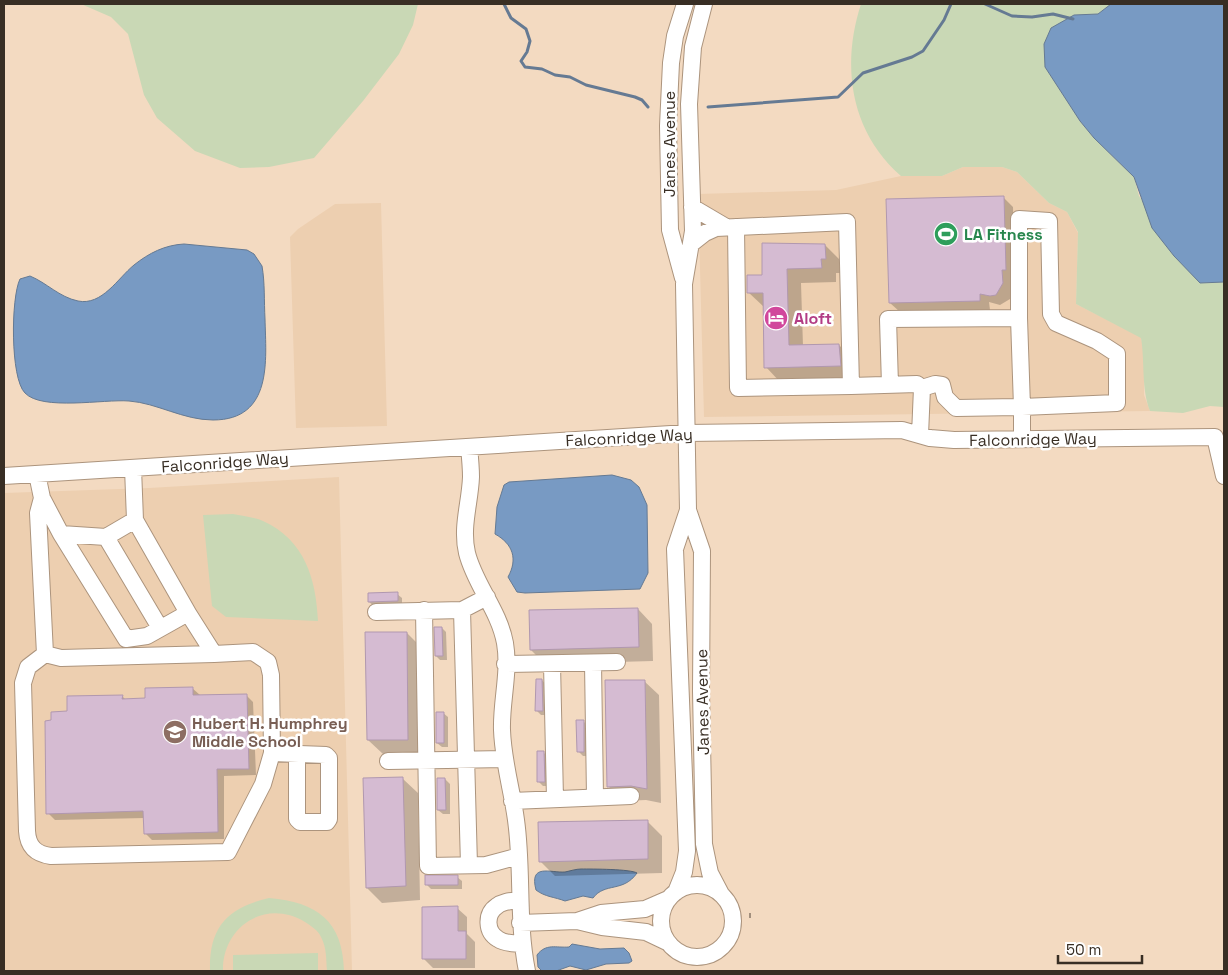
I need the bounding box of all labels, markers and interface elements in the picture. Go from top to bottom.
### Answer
street label: Janes Avenue [659,91,680,197]
sports icon: LA Fitness [933,221,959,247]
place label: LA Fitness [964,224,1043,245]
hotel icon: Aloft [763,305,789,331]
place label: Aloft [794,308,832,329]
street label: Falconridge Way [565,424,693,451]
street label: Falconridge Way [969,428,1097,451]
street label: Falconridge Way [161,448,289,477]
street label: Janes Avenue [691,649,714,755]
place label: Hubert H. Humphrey Middle School [192,713,348,752]
school or university icon: Hubert H. Humphrey Middle School [162,719,188,745]
scale bar [1058,932,1142,964]
text: 50 m [1066,940,1101,959]

